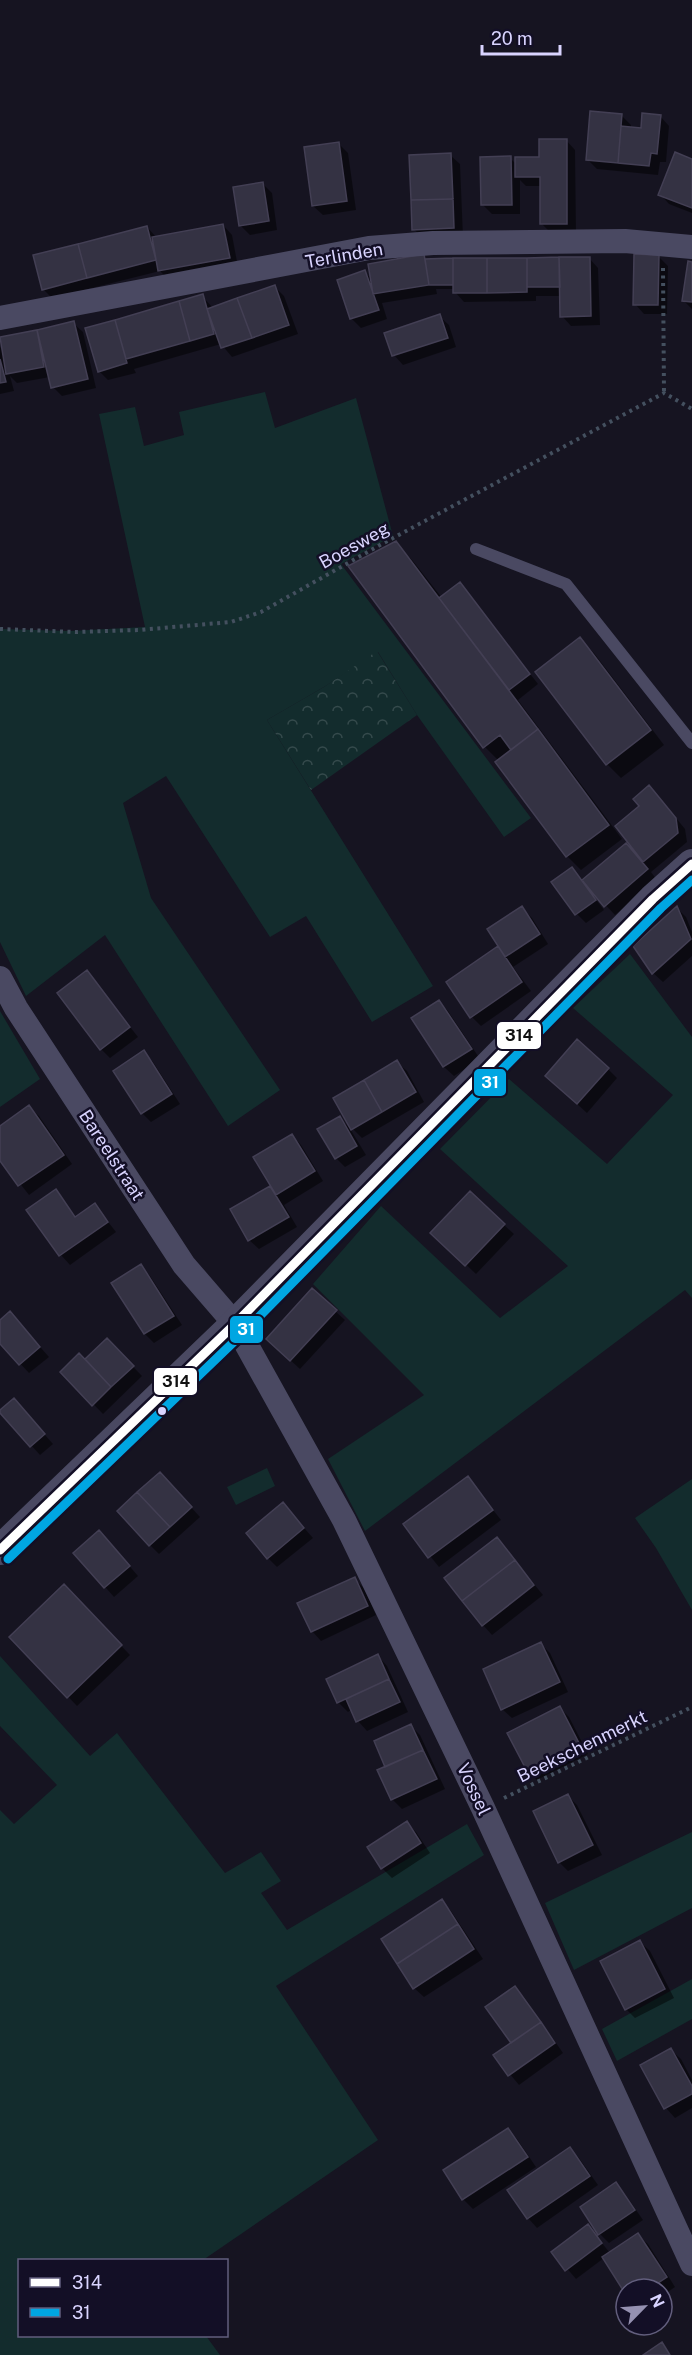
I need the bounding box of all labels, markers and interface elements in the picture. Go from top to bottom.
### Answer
scale bar [482,18,560,56]
text: 20 m [491,28,533,49]
street label: Terlinden [304,238,384,272]
street label: Boesweg [315,517,393,573]
line badge: 314 [496,1021,542,1050]
text: 314 [505,1026,533,1045]
line badge: 31 [473,1068,507,1097]
text: 31 [481,1073,499,1092]
street label: Bareelstraat [75,1106,149,1204]
line badge: 31 [229,1315,264,1344]
text: 31 [237,1320,255,1339]
line badge: 314 [153,1367,198,1396]
text: 314 [162,1372,190,1391]
unlabelled marker [156,1405,168,1417]
street label: Beekschenmerkt [514,1705,650,1787]
street label: Vossel [453,1760,495,1818]
legend [18,2259,228,2337]
text: 314 [72,2272,102,2293]
north arrow [614,2277,674,2337]
text: N [646,2291,668,2311]
text: 31 [72,2302,91,2323]

